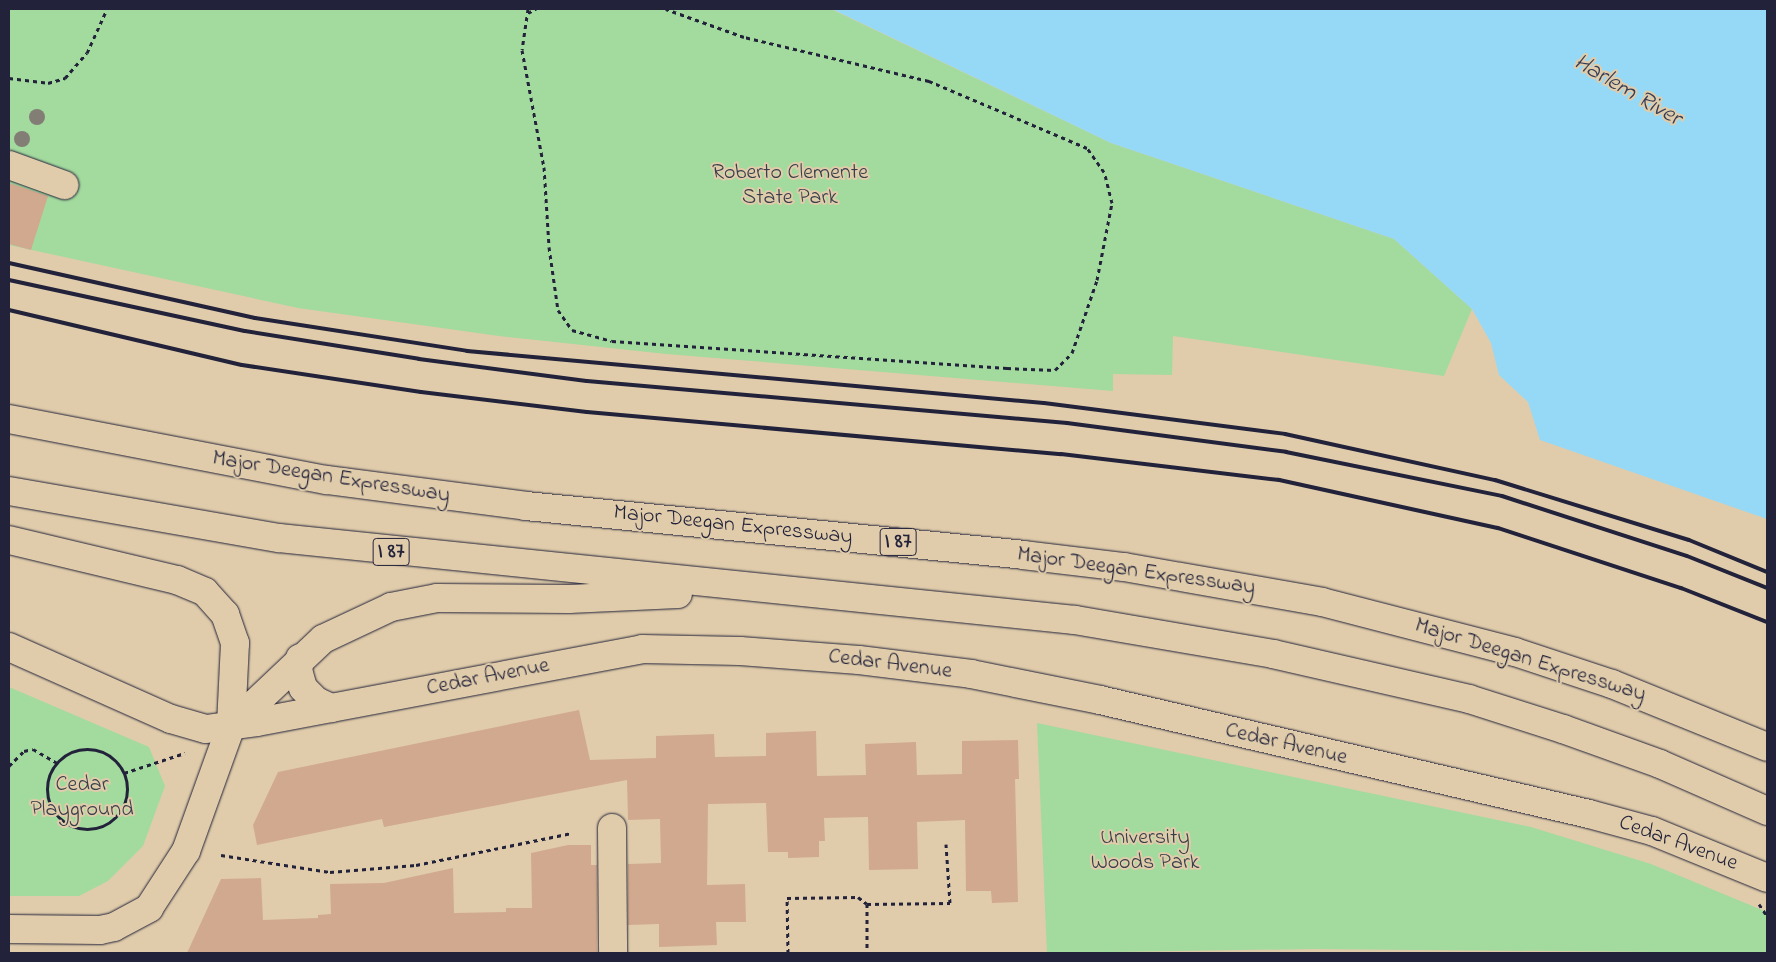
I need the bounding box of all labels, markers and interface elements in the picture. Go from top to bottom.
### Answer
water label: Harlem River [1568,49,1686,133]
park label: Roberto Clemente State Park [712,160,868,212]
street label: Major Deegan Expressway [210,446,452,510]
street label: Major Deegan Expressway [612,500,854,552]
road number: I 87 [879,524,917,560]
road number: I 87 [372,534,410,570]
street label: Major Deegan Expressway [1015,542,1257,602]
street label: Major Deegan Expressway [1411,613,1649,709]
street label: Cedar Avenue [827,644,953,686]
street label: Cedar Avenue [424,653,552,703]
street label: Cedar Avenue [1222,718,1350,772]
park label: Cedar Playground [30,772,134,824]
street label: Cedar Avenue [1615,810,1741,878]
park label: University Woods Park [1091,825,1199,876]

